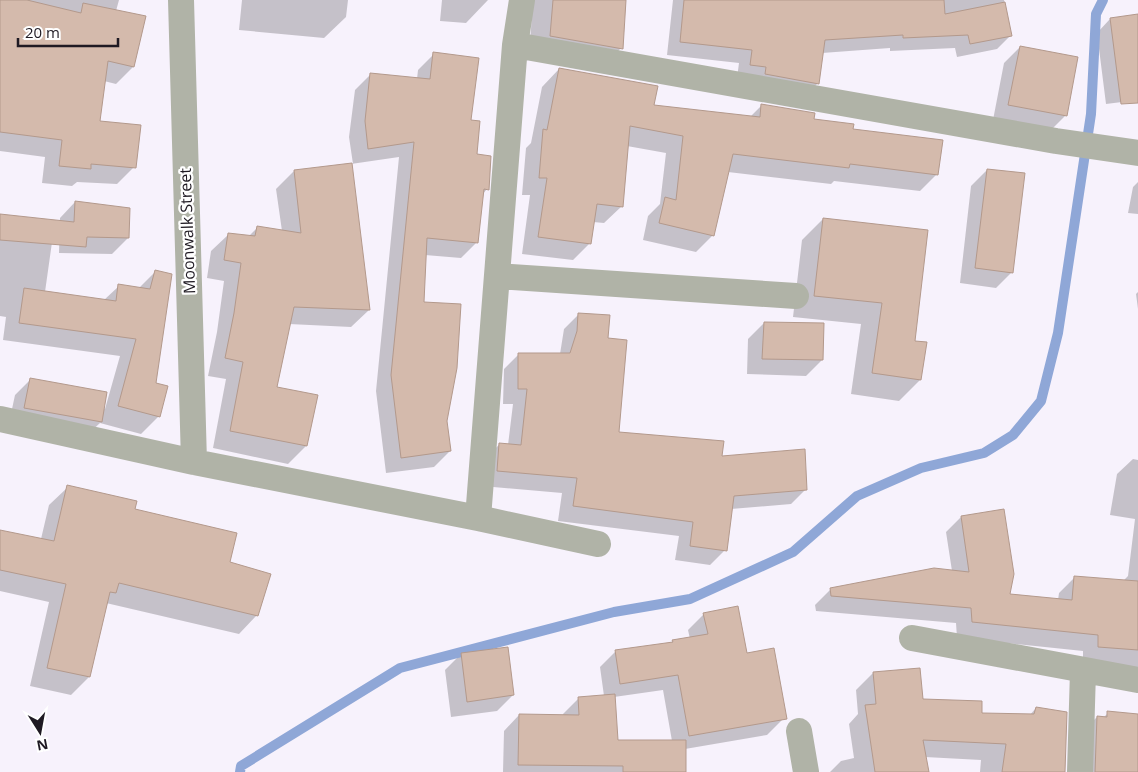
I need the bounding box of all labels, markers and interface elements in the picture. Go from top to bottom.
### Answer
scale bar [18,15,118,47]
text: 20 m [25,22,60,42]
street label: Moonwalk Street [174,167,200,294]
north arrow [15,707,65,757]
text: N [35,735,50,756]

